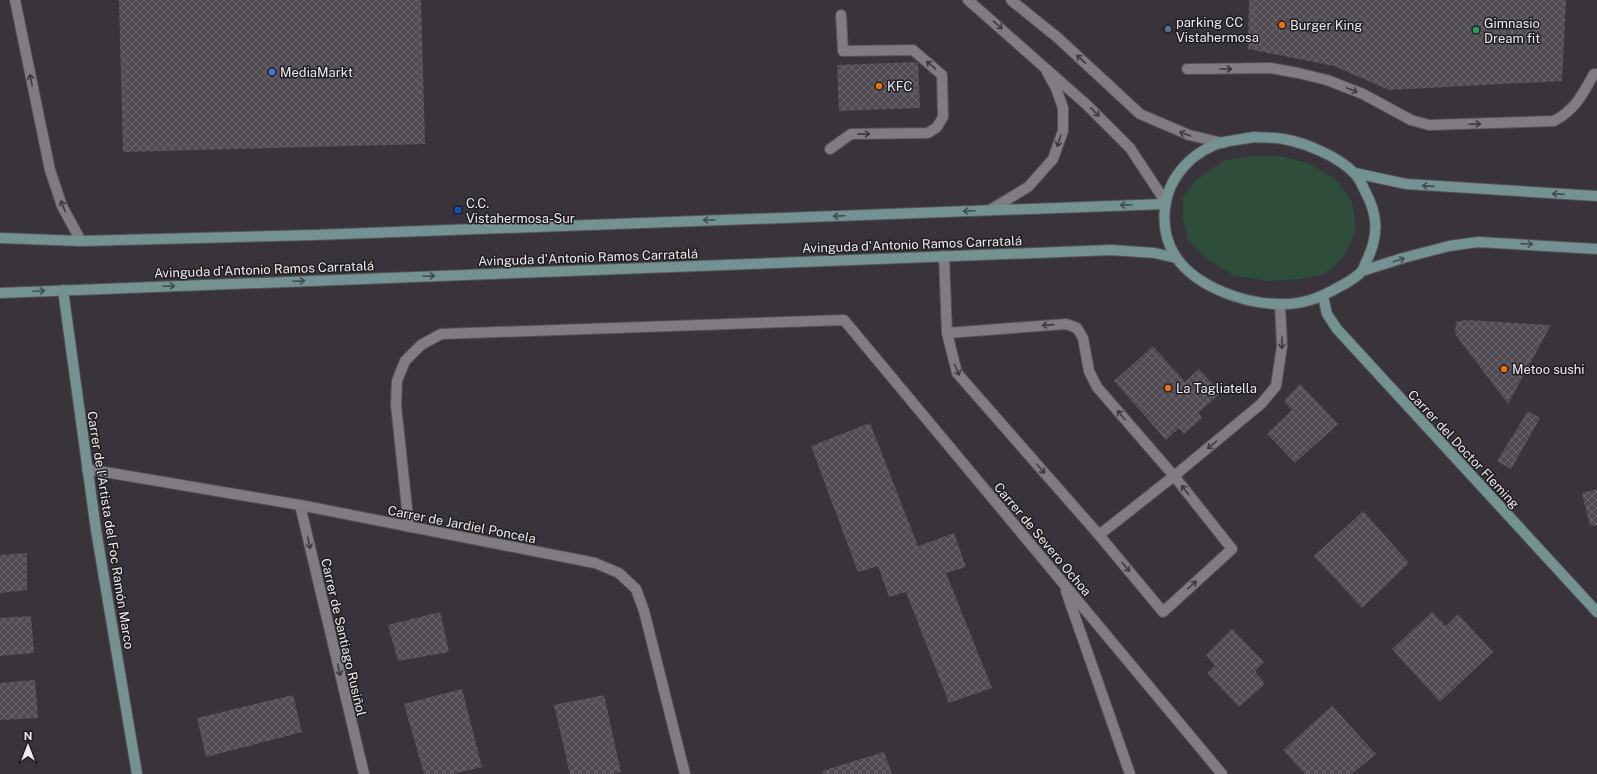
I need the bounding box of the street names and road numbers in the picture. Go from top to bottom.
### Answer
street label: Avinguda d'Antonio Ramos Carratalá [802,233,1022,256]
street label: Avinguda d'Antonio Ramos Carratalá [478,246,698,269]
street label: Avinguda d'Antonio Ramos Carratalá [154,258,374,281]
street label: Carrer del Doctor Fleming [1405,387,1522,512]
street label: Carrer de l'Artista del Foc Ramón Marco [84,410,137,650]
street label: Carrer de Severo Ochoa [991,480,1094,599]
street label: Carrer de Jardiel Poncela [386,503,537,546]
street label: Carrer de Santiago Rusiñol [318,557,369,718]

